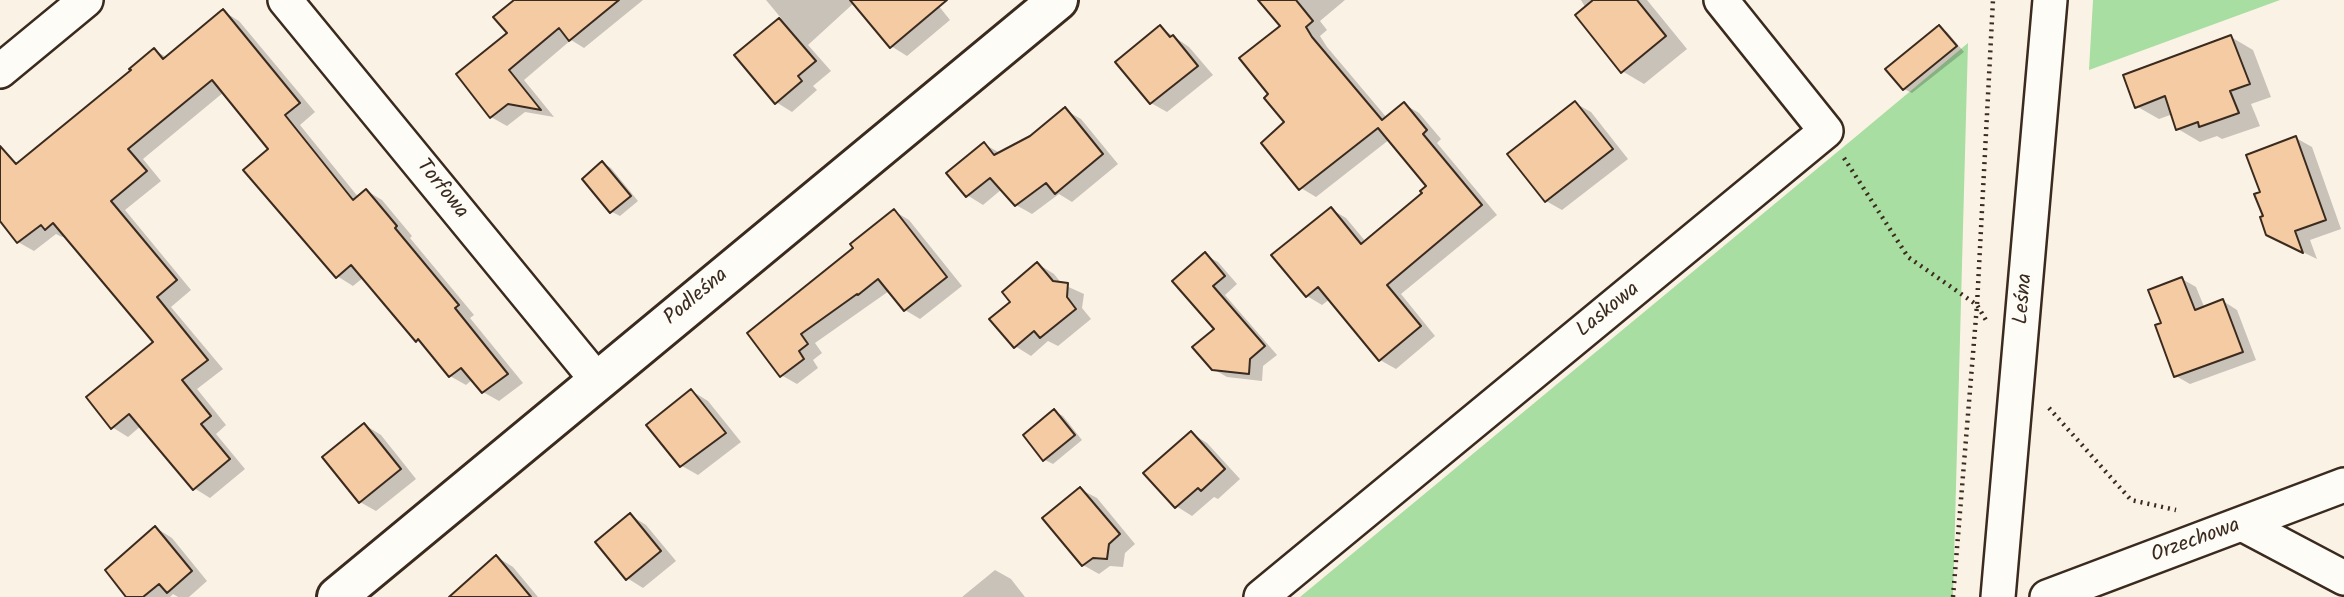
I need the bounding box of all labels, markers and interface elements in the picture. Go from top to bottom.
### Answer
street label: Torfowa [409,155,473,225]
street label: Podleśna [660,264,734,332]
street label: Leśna [2010,273,2040,325]
street label: Laskowa [1572,278,1646,344]
street label: Orzechowa [2148,514,2244,570]

